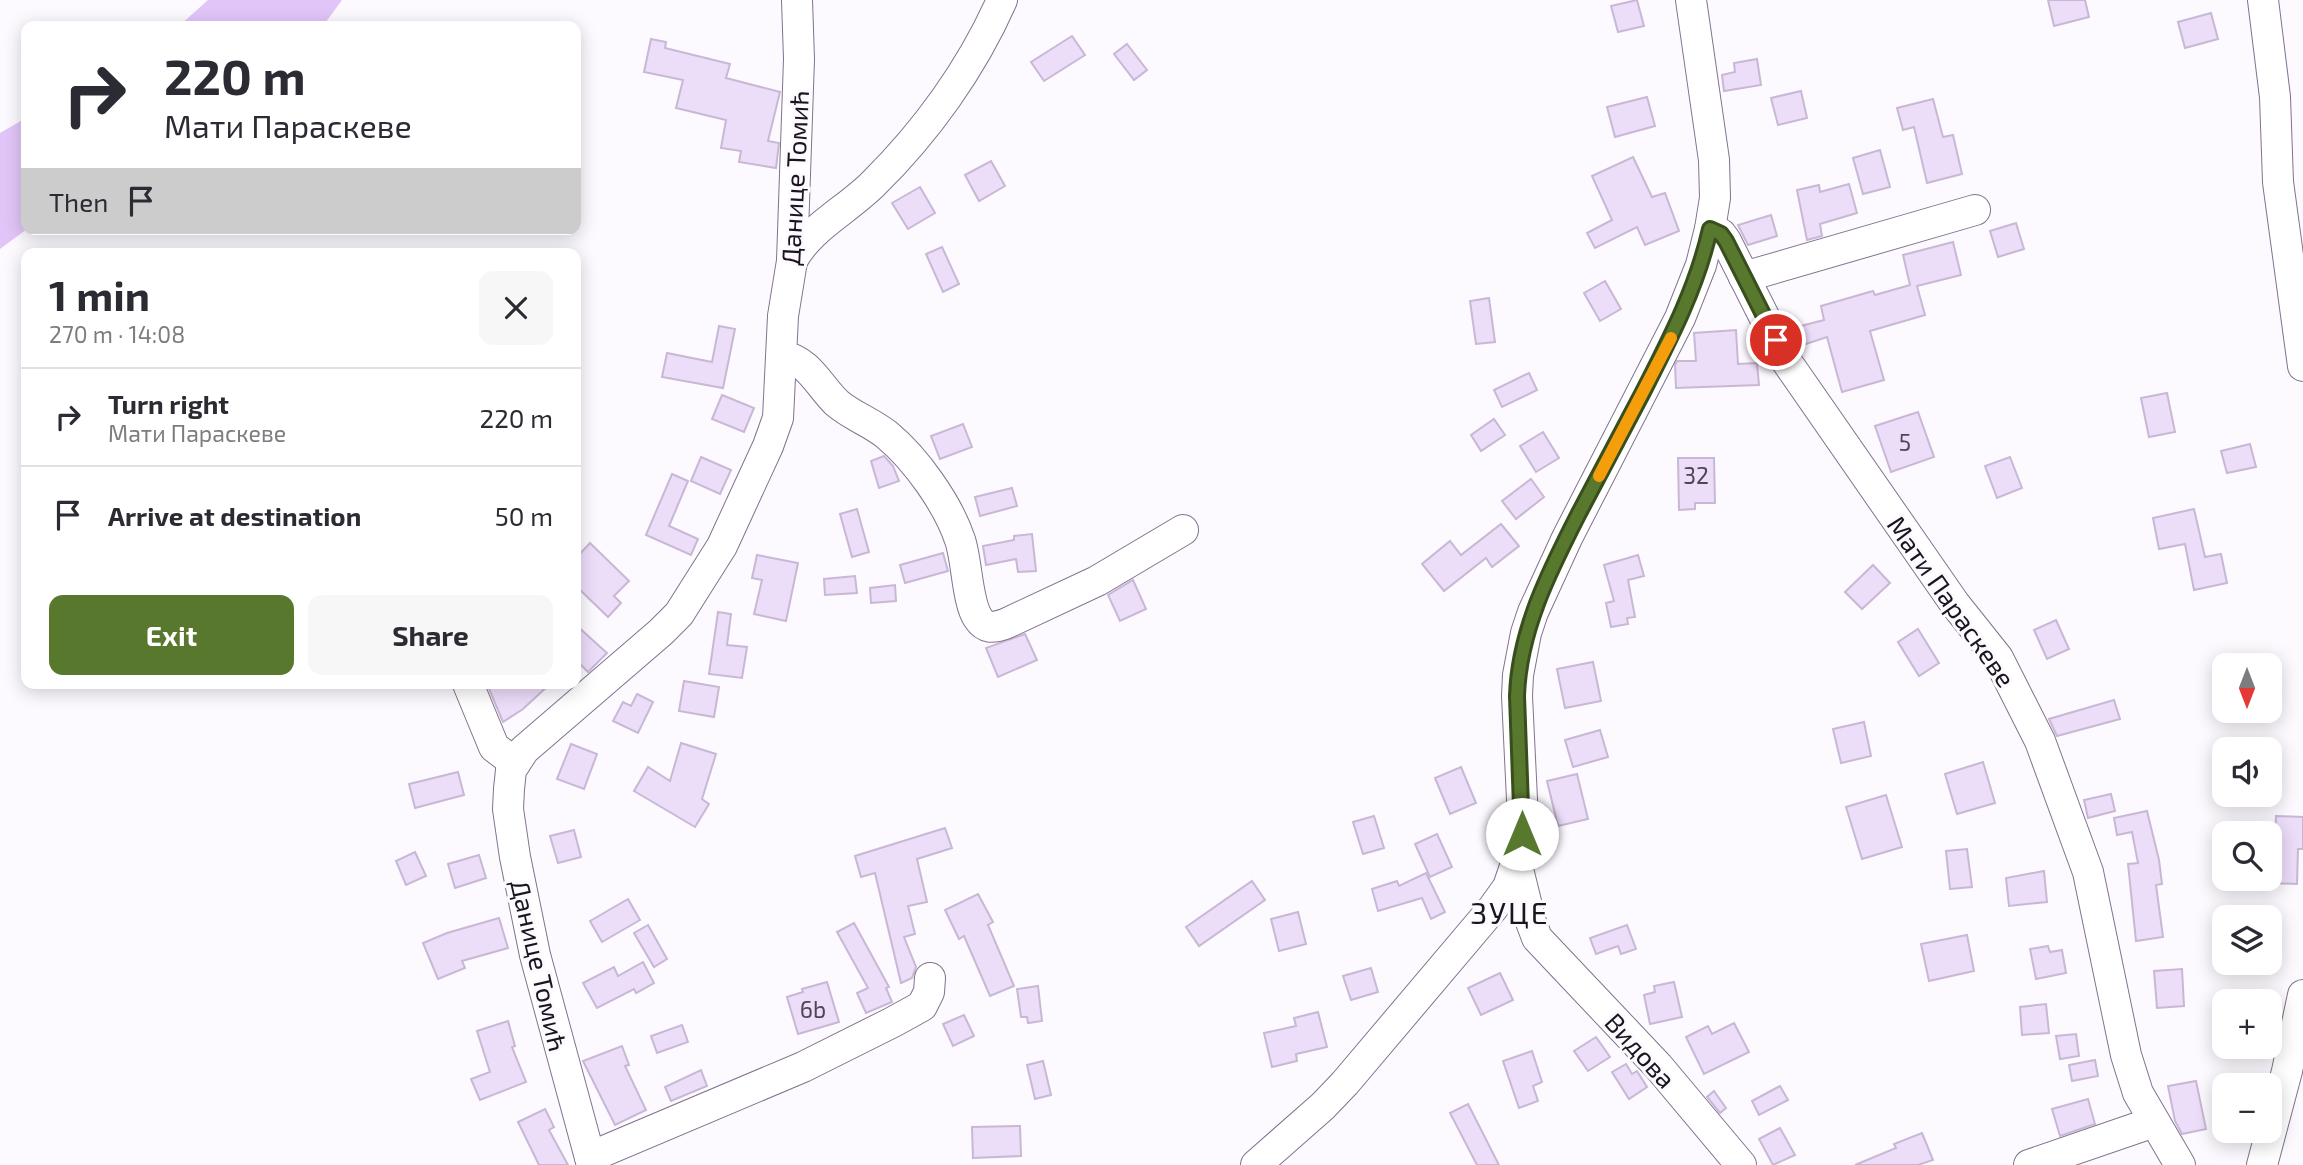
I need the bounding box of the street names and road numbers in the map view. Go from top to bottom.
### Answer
street label: Данице Томић [774,90,814,266]
street label: Мати Параскеве [1882,510,2022,692]
street label: Данице Томић [505,876,575,1054]
street label: Видова [1599,1006,1683,1094]

